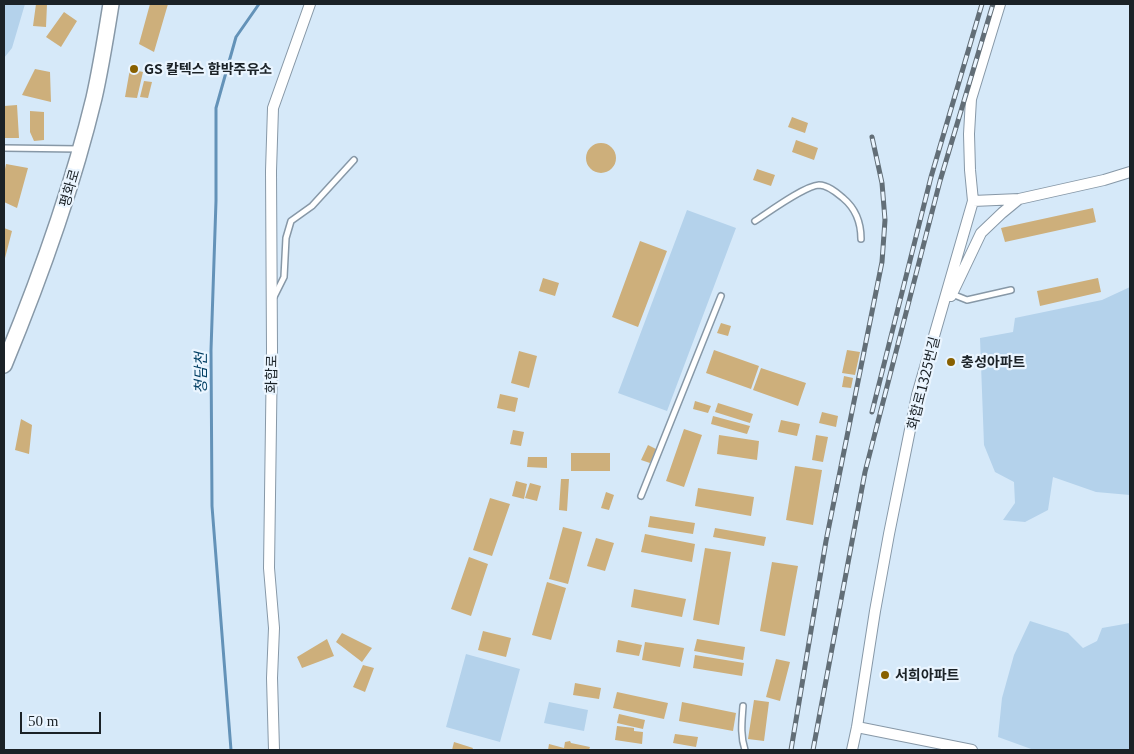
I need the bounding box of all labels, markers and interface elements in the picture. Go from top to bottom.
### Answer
place label: GS 칼텍스 함박주유소 [144,61,272,77]
marker: GS 칼텍스 함박주유소 [128,63,140,75]
street label: 평화로 [56,167,82,209]
street label: 화합로1325번길 [903,335,943,431]
water label: 청담천 [191,352,209,394]
place label: 충성아파트 [961,354,1025,370]
street label: 화합로 [262,355,280,393]
marker: 충성아파트 [945,356,957,368]
place label: 서희아파트 [895,667,959,683]
marker: 서희아파트 [879,669,891,681]
scale bar [22,702,104,734]
text: 50 m [28,713,58,729]

